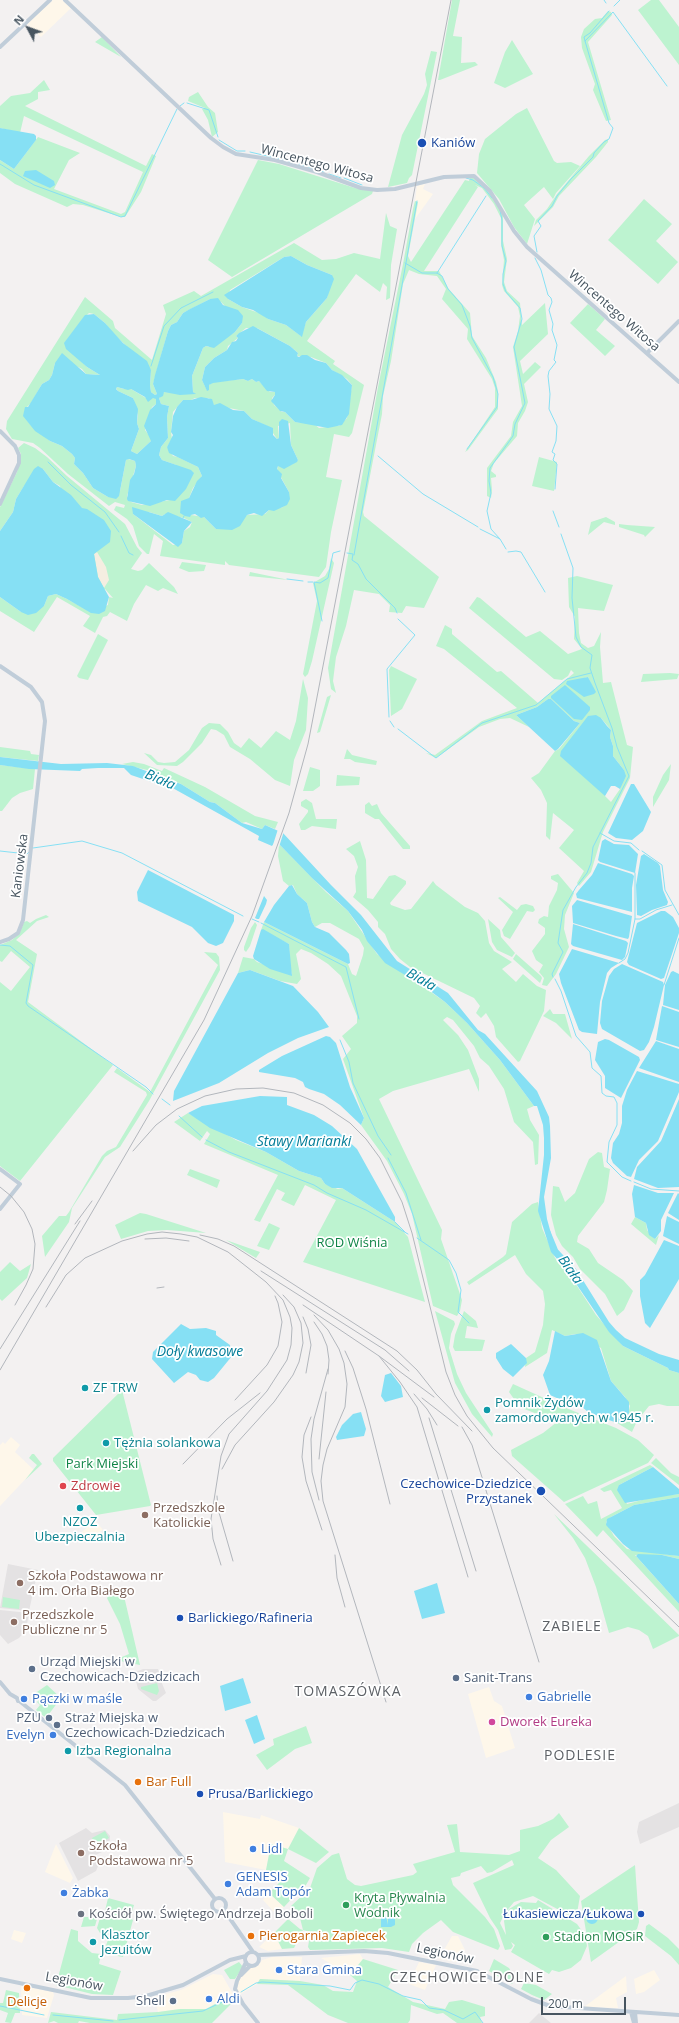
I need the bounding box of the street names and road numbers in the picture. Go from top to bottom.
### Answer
street label: Wincentego Witosa [259,141,375,187]
street label: Wincentego Witosa [565,267,663,355]
street label: Kaniowska [8,833,32,899]
street label: Legionów [415,1940,475,1968]
street label: Legionów [44,1969,104,1995]

